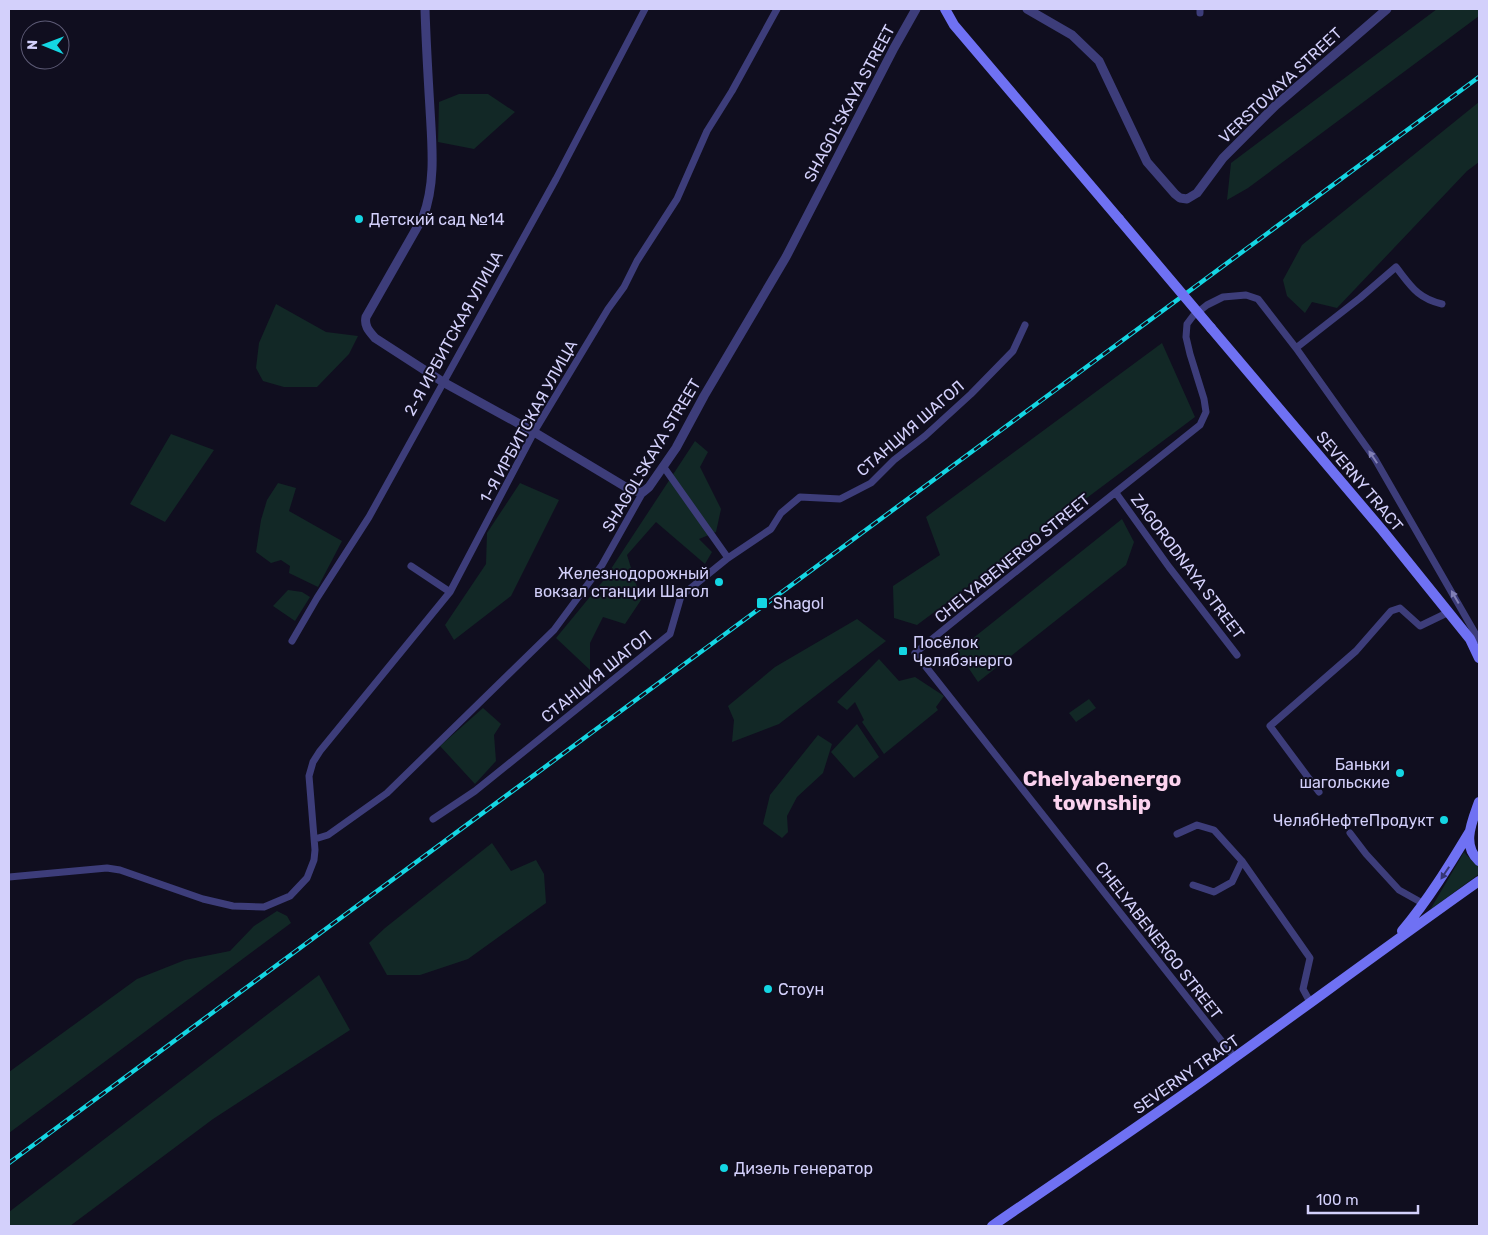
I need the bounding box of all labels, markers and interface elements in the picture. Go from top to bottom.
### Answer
north arrow [20,20,70,70]
street label: SHAGOL'SKAYA STREET [800,21,899,185]
street label: VERSTOVAYA STREET [1215,24,1346,147]
text: N [24,40,41,50]
place label: Детский сад №14 [369,210,505,229]
marker: Детский сад №14 [353,213,365,225]
street label: 2-Я ИРБИТСКАЯ УЛИЦА [400,247,507,419]
street label: 1-Я ИРБИТСКАЯ УЛИЦА [476,336,581,506]
street label: SHAGOL'SKAYA STREET [598,375,705,535]
street label: СТАНЦИЯ ШАГОЛ [853,376,968,480]
street label: SEVERNY TRACT [1312,427,1407,535]
one-way arrow [1368,450,1378,464]
street label: CHELYABENERGO STREET [931,490,1094,627]
street label: ZAGORODNAYA STREET [1127,490,1248,643]
place label: Железнодорожный вокзал станции Шагол [534,564,709,601]
marker: Железнодорожный вокзал станции Шагол [713,576,725,588]
one-way arrow [1451,591,1460,604]
place label: Shagol [773,594,824,613]
marker: Shagol [755,596,769,610]
street label: СТАНЦИЯ ШАГОЛ [537,626,655,727]
place label: Посёлок Челябэнерго [913,633,1013,670]
marker: Посёлок Челябэнерго [897,645,909,657]
place label: Баньки шагольские [1299,755,1390,792]
district label: Chelyabenergo township [1023,766,1181,815]
marker: Баньки шагольские [1394,767,1406,779]
place label: ЧелябНефтеПродукт [1273,811,1434,830]
marker: ЧелябНефтеПродукт [1438,814,1450,826]
street label: CHELYABENERGO STREET [1091,858,1226,1023]
one-way arrow [1440,866,1450,880]
place label: Стоун [778,980,824,999]
marker: Стоун [762,983,774,995]
street label: SEVERNY TRACT [1130,1031,1243,1118]
place label: Дизель генератор [734,1159,873,1178]
marker: Дизель генератор [718,1162,730,1174]
scale bar [1308,1182,1418,1214]
text: 100 m [1316,1191,1358,1209]

